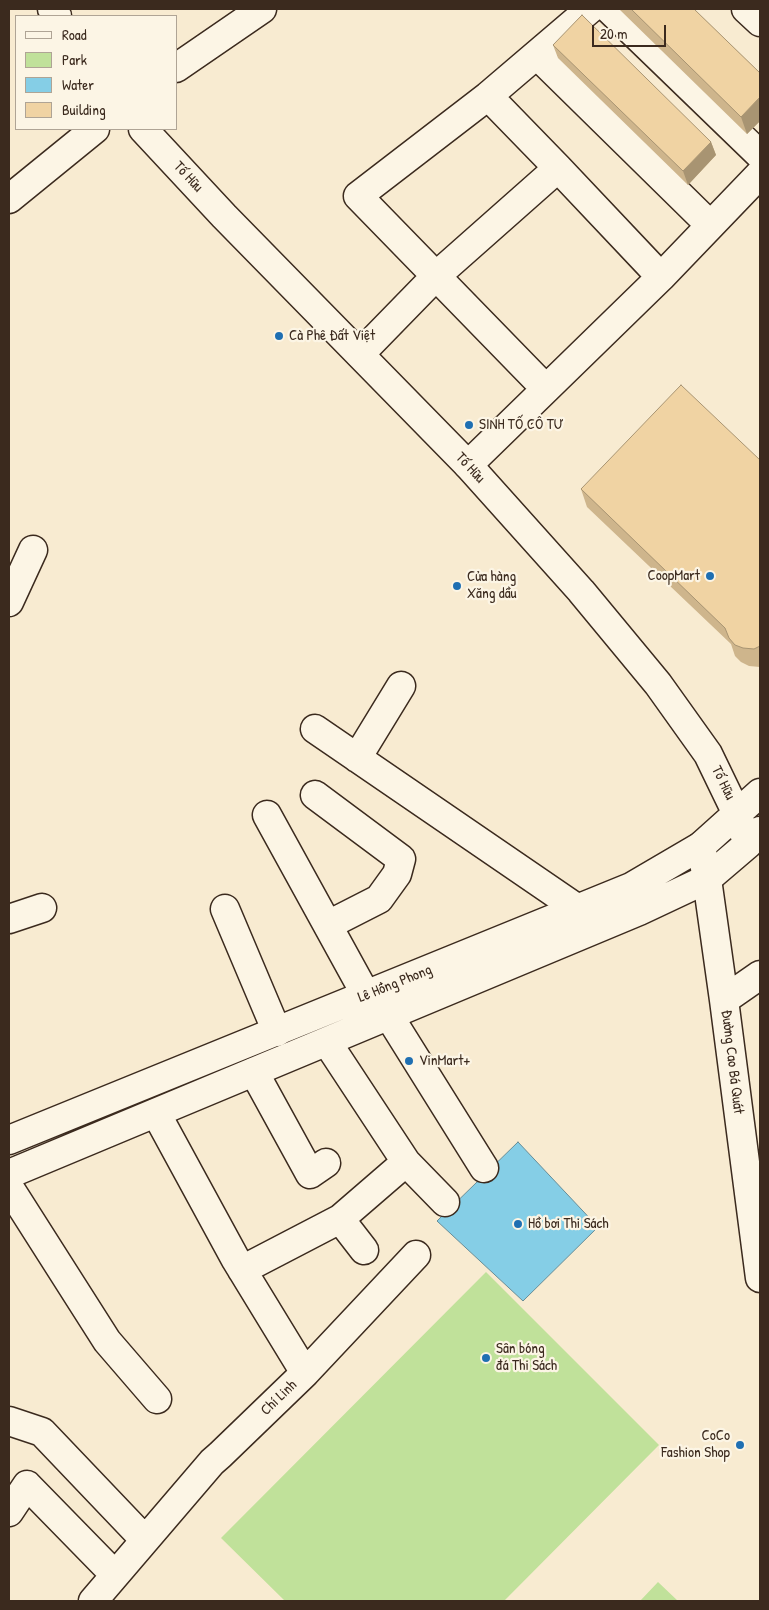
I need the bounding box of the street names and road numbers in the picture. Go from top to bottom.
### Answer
street label: Tố Hữu [169,158,207,196]
street label: Tố Hữu [451,449,489,487]
street label: Tố Hữu [707,763,739,803]
street label: Lê Hồng Phong [355,961,435,1007]
street label: Đường Cao Bá Quát [717,1009,747,1115]
street label: Chí Linh [257,1376,301,1420]

